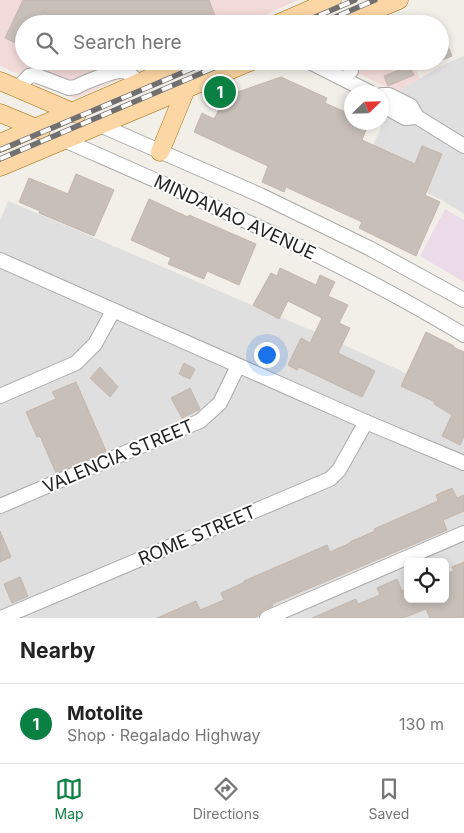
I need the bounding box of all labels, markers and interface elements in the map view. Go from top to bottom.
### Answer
search box [15,15,449,70]
icon: search [33,29,61,57]
text: Search here [73,31,182,54]
pin: 1 [204,73,236,111]
north arrow [344,85,389,130]
street label: MINDANAO AVENUE [151,170,319,264]
your location [254,342,280,368]
street label: VALENCIA STREET [40,415,196,497]
street label: ROME STREET [135,501,259,569]
map controls [404,558,449,603]
button: locate [404,558,449,603]
text: Nearby [20,638,95,663]
text: Motolite [67,702,143,725]
text: 1 [33,714,39,734]
text: 130 m [399,714,444,734]
text: Shop · Regalado Highway [67,725,261,745]
tab: Map [55,775,84,822]
tab: Directions [193,775,259,822]
tab: Saved [368,775,409,822]

